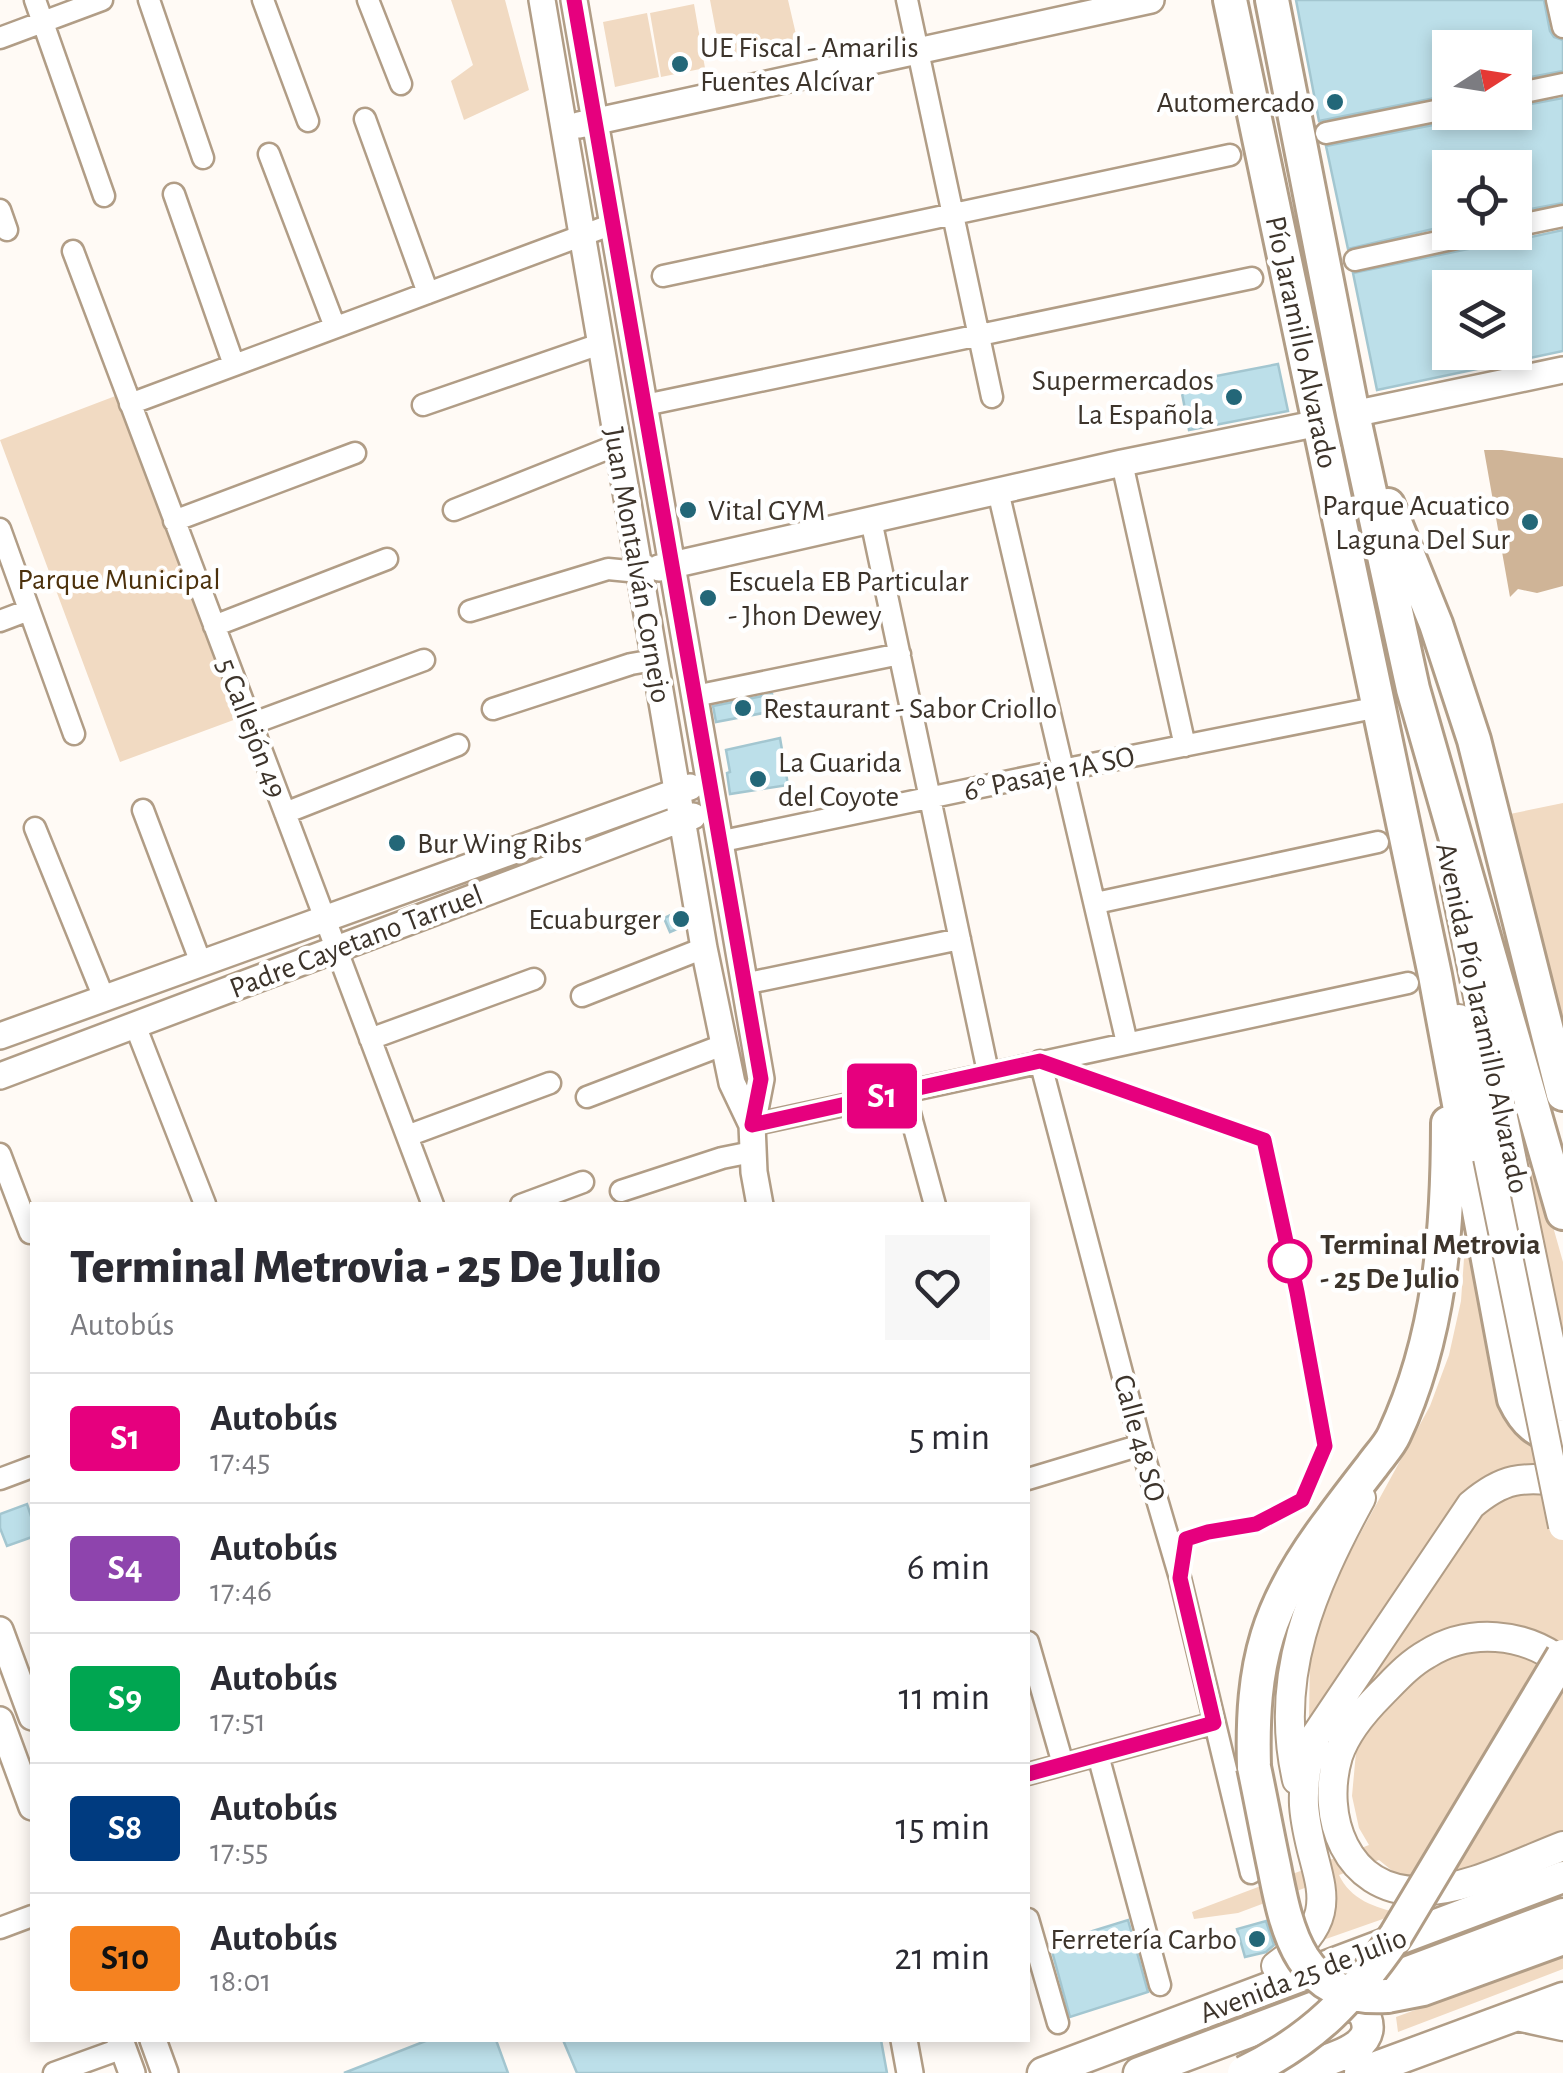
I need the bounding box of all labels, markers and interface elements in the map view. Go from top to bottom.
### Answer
north arrow [1432,30,1532,130]
map controls [1432,30,1532,370]
place label: UE Fiscal - Amarilis Fuentes Alcívar [700,33,919,97]
marker: UE Fiscal - Amarilis Fuentes Alcívar [669,53,691,75]
place label: Automercado [1157,88,1315,118]
marker: Automercado [1324,91,1346,113]
button: locate [1432,150,1532,250]
street label: Pío Jaramillo Alvarado [1260,213,1342,471]
button: layers [1432,270,1532,370]
place label: Supermercados La Española [1032,366,1214,430]
marker: Supermercados La Española [1223,386,1245,408]
street label: Juan Montalván Cornejo [598,425,676,705]
place label: Parque Acuatico Laguna Del Sur [1322,491,1510,555]
place label: Vital GYM [708,496,825,526]
marker: Vital GYM [677,499,699,521]
marker: Parque Acuatico Laguna Del Sur [1519,511,1541,533]
park label: Parque Municipal [17,565,221,595]
place label: Escuela EB Particular - Jhon Dewey [728,567,969,631]
marker: Escuela EB Particular - Jhon Dewey [697,587,719,609]
street label: 5 Callejón 49 [211,654,291,802]
place label: Restaurant - Sabor Criollo [763,694,1057,724]
marker: Restaurant - Sabor Criollo [732,697,754,719]
street label: 6° Pasaje 1A SO [961,741,1137,807]
place label: La Guarida del Coyote [778,748,902,812]
marker: La Guarida del Coyote [747,768,769,790]
place label: Bur Wing Ribs [417,829,582,859]
marker: Bur Wing Ribs [386,832,408,854]
street label: Avenida Pío Jaramillo Alvarado [1430,840,1534,1196]
street label: Padre Cayetano Tarruel [226,880,487,1004]
place label: Ecuaburger [528,905,661,935]
marker: Ecuaburger [670,908,692,930]
line badge: S1 [837,1064,927,1128]
text: S1 [867,1079,897,1114]
place label: Terminal Metrovia - 25 De Julio [1320,1230,1541,1294]
button: heart [885,1235,990,1340]
marker: Terminal Metrovia - 25 De Julio [1269,1240,1311,1282]
text: Terminal Metrovia - 25 De Julio [70,1244,661,1292]
text: Autobús [70,1309,174,1341]
street label: Calle 48 SO [1108,1372,1170,1505]
text: Autobús [210,1400,338,1438]
text: 5 min [909,1419,990,1457]
text: S1 [110,1421,140,1456]
text: 17:45 [210,1445,270,1477]
text: Autobús [210,1530,338,1568]
text: 6 min [907,1549,990,1587]
text: S4 [107,1551,143,1586]
text: 17:46 [210,1575,272,1607]
text: Autobús [210,1660,338,1698]
text: 11 min [898,1679,990,1717]
text: S9 [108,1681,142,1716]
text: 17:51 [210,1705,266,1737]
text: Autobús [210,1790,338,1828]
text: 15 min [896,1809,990,1847]
text: S8 [108,1811,142,1846]
text: 17:55 [210,1835,268,1867]
text: Autobús [210,1920,338,1958]
street label: Avenida 25 de Julio [1196,1923,1411,2029]
place label: Ferretería Carbo [1050,1925,1237,1955]
marker: Ferretería Carbo [1246,1928,1268,1950]
text: 21 min [894,1939,990,1977]
text: S10 [101,1941,149,1976]
text: 18:01 [210,1965,271,1997]

